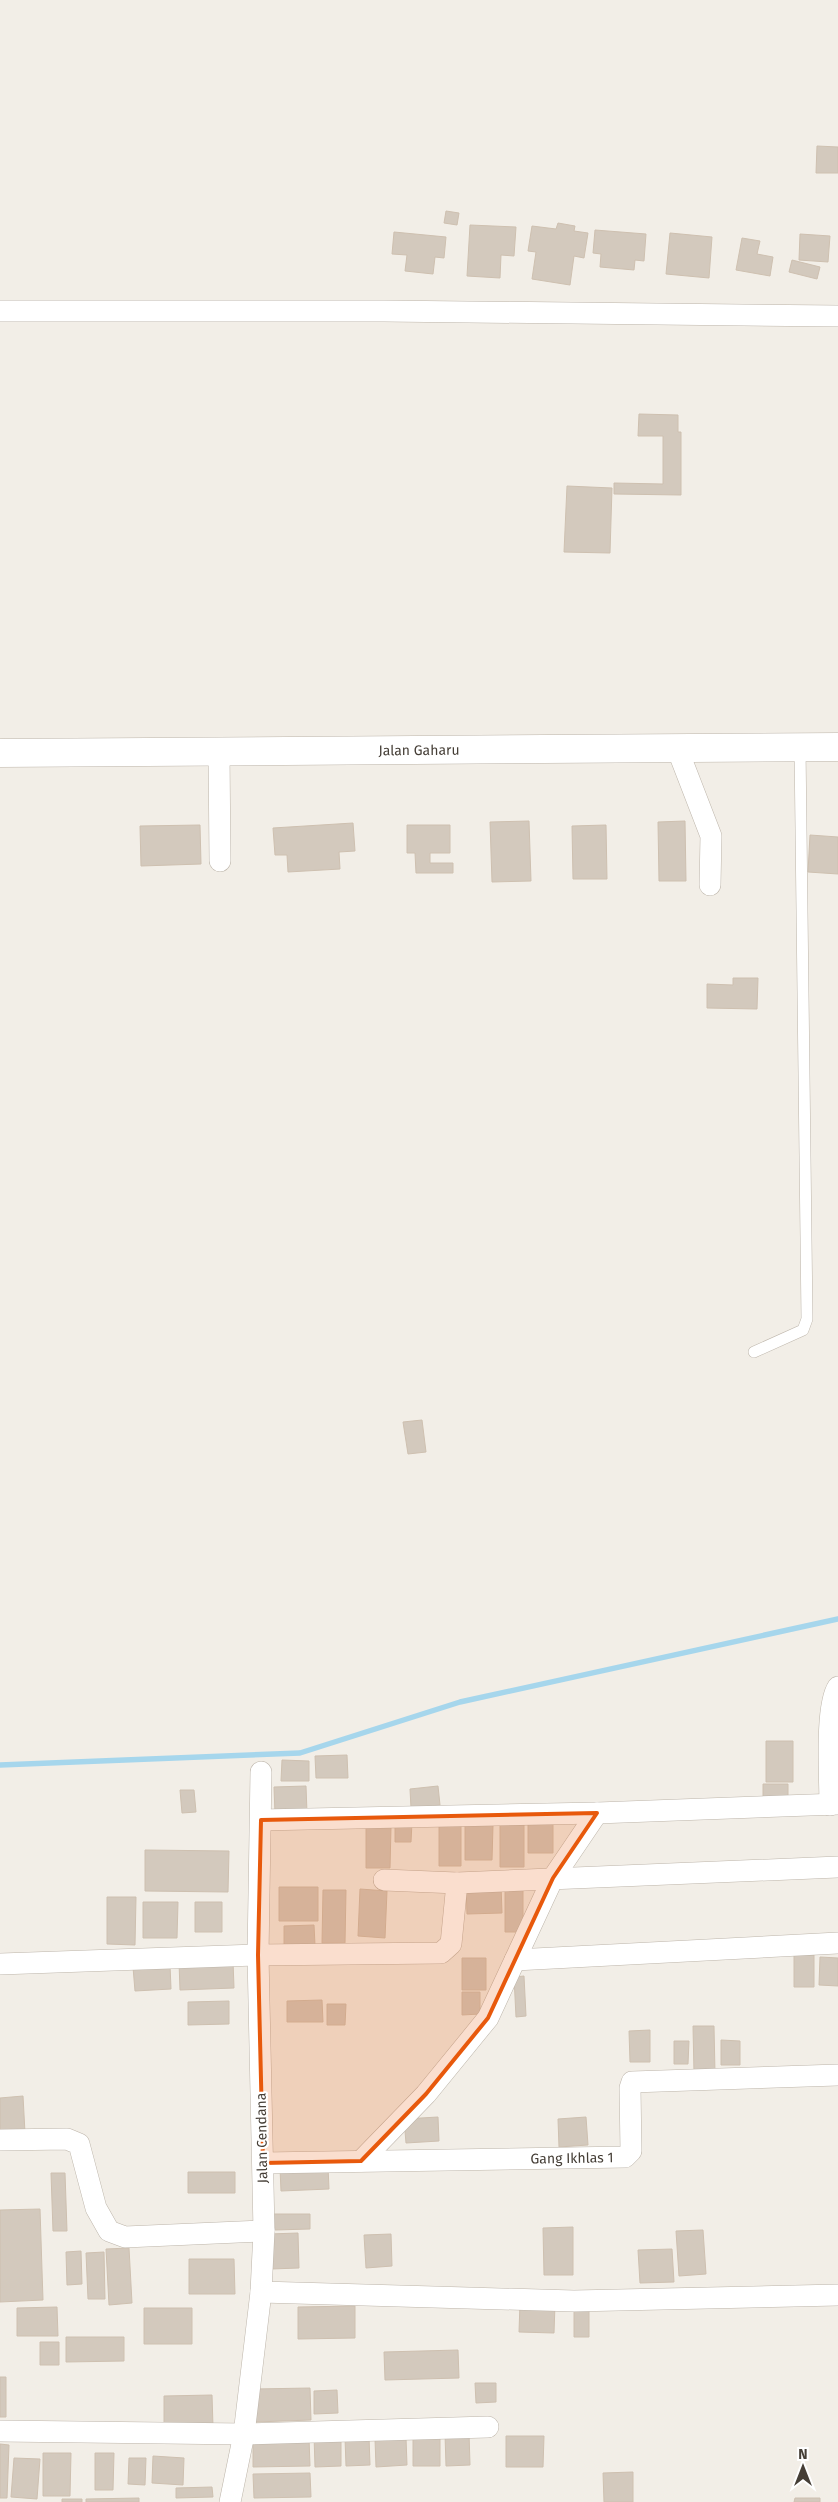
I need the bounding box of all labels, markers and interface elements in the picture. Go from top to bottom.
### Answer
street label: Jalan Gaharu [378,741,460,759]
street label: Jalan Cendana [253,2093,271,2183]
street label: Gang Ikhlas 1 [530,2149,614,2167]
north arrow [778,2442,828,2492]
text: N [798,2446,808,2463]

